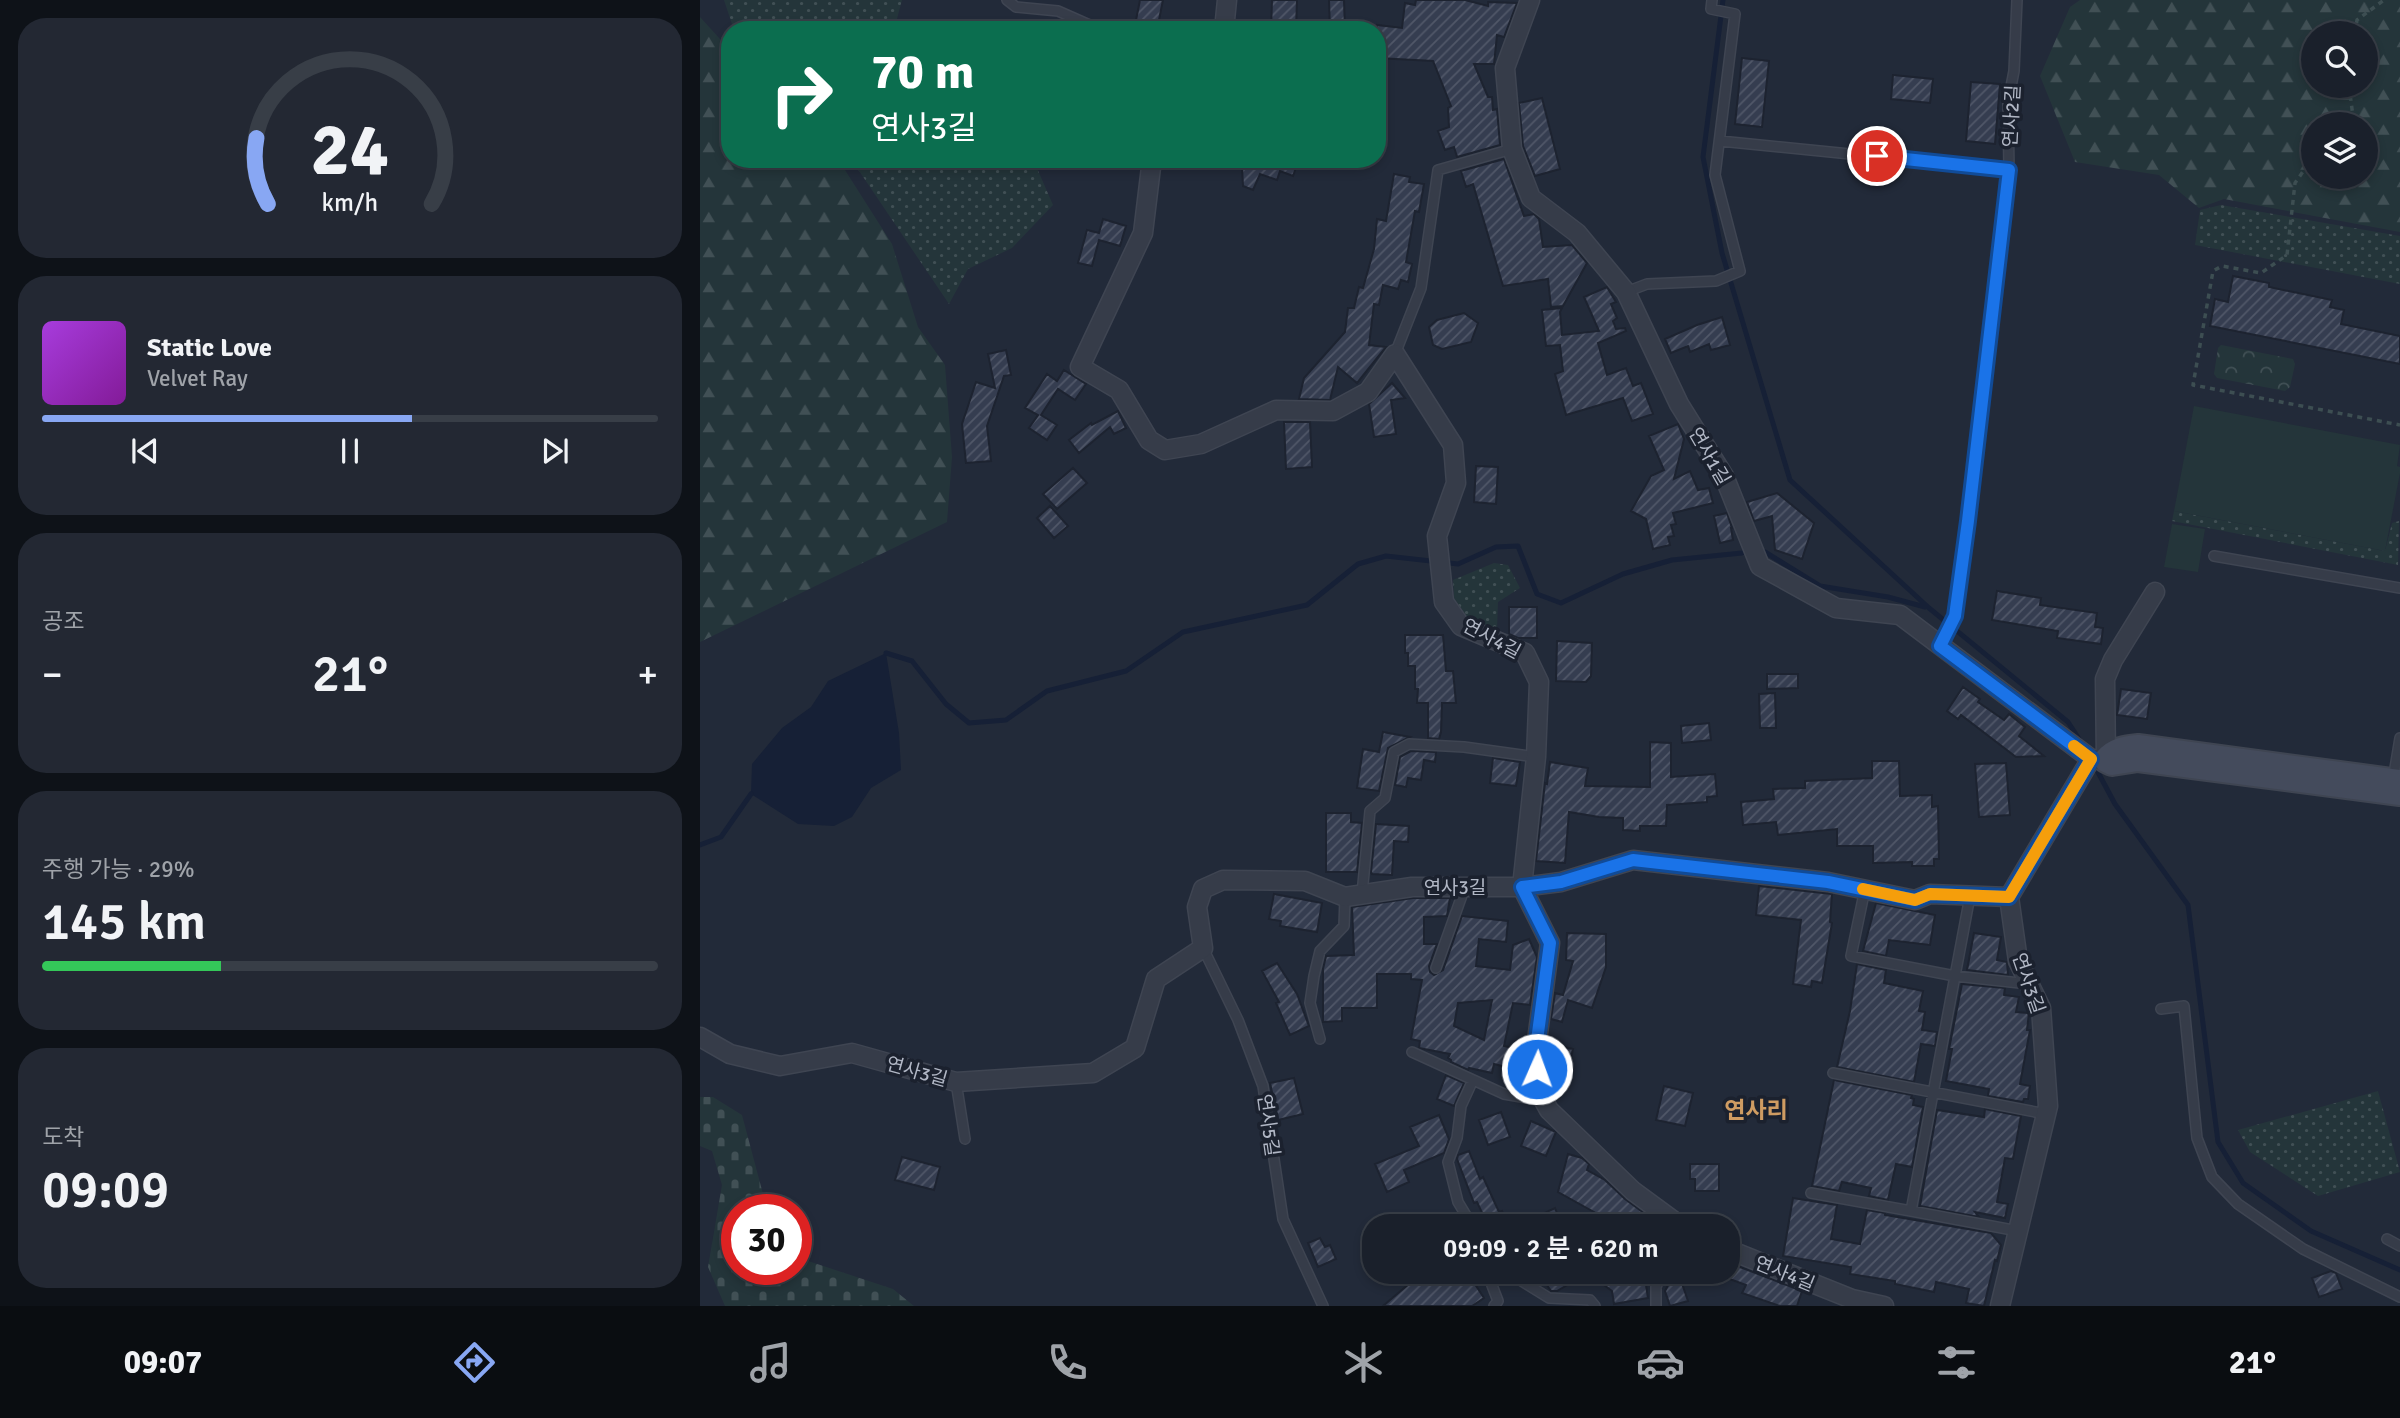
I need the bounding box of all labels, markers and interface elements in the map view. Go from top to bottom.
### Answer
map controls [2301,21,2378,189]
button: search [2301,21,2378,98]
text: 70 m [871,42,974,102]
icon: right [756,49,847,140]
street label: 연사2길 [1998,84,2026,148]
text: 24 [311,106,389,195]
text: 연사3길 [871,109,977,148]
button: layers [2301,112,2378,189]
pin [1847,126,1907,186]
icon: arrive [1858,137,1896,175]
text: km/h [322,187,378,218]
text: Static Love [147,332,272,364]
text: Velvet Ray [147,364,248,393]
street label: 연사1길 [1683,423,1735,490]
icon: previous [126,432,164,470]
icon: pause [331,432,369,470]
icon: next [536,432,574,470]
text: 공조 [42,607,84,636]
street label: 연사4길 [1458,614,1525,664]
text: 21° [312,642,388,706]
text: − [42,651,63,698]
text: + [637,651,658,698]
text: 주행 가능 · 29% [42,855,195,884]
street label: 연사3길 [1424,876,1486,900]
text: 145 km [42,890,206,954]
street label: 연사3길 [2007,950,2050,1017]
position arrow [1500,1032,1574,1106]
street label: 연사3길 [883,1052,950,1092]
street label: 연사5길 [1252,1092,1284,1158]
district label: 연사리 [1724,1096,1788,1125]
text: 도착 [42,1123,84,1152]
text: 09:09 [42,1158,169,1222]
speed limit sign: 30 [721,1194,812,1285]
text: 09:09 · 2 분 · 620 m [1443,1233,1659,1265]
street label: 연사4길 [1751,1251,1818,1297]
icon: directions [450,1338,499,1387]
icon: music [746,1338,795,1387]
icon: phone [1043,1338,1092,1387]
icon: climate [1339,1338,1388,1387]
icon: car [1636,1338,1685,1387]
icon: filters [1932,1338,1981,1387]
text: 09:07 [124,1343,202,1382]
text: 21° [2229,1343,2276,1382]

